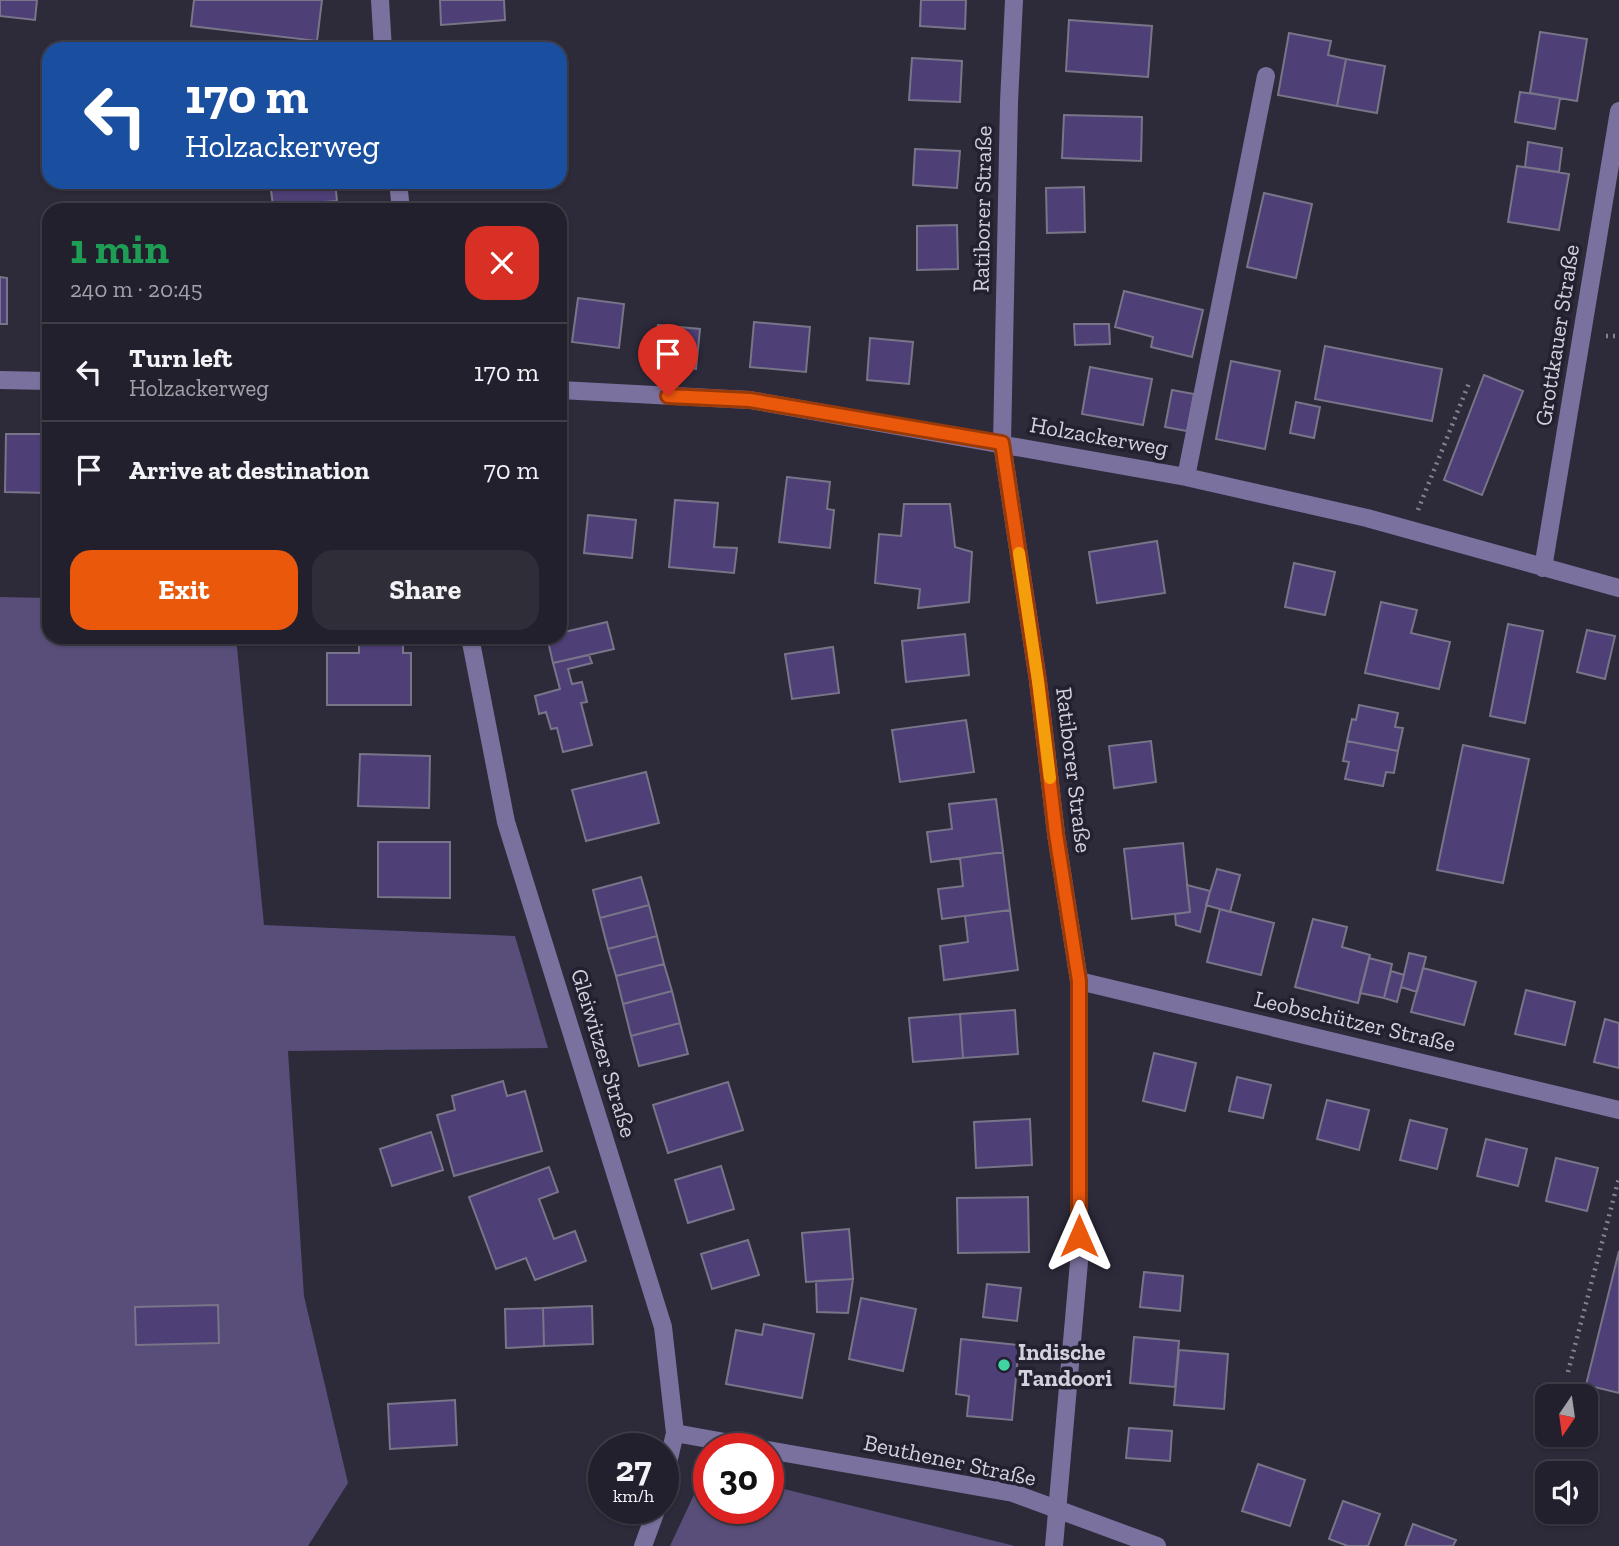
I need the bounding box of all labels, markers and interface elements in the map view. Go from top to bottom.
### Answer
text: 170 m [185,67,308,126]
icon: left [70,70,161,161]
street label: Ratiborer Straße [967,125,997,293]
text: Holzackerweg [185,127,380,165]
text: 1 min [70,223,169,274]
button: close [465,226,539,300]
street label: Grottkauer Straße [1529,242,1585,428]
text: 240 m · 20:45 [70,275,202,303]
pin [638,324,698,396]
icon: arrive [649,335,687,373]
text: Turn left [129,342,232,374]
icon: left [70,353,108,391]
text: 170 m [474,356,539,388]
text: Holzackerweg [129,374,269,402]
street label: Holzackerweg [1028,410,1171,462]
icon: arrive [70,451,108,489]
text: Arrive at destination [129,454,369,486]
text: 70 m [483,454,539,486]
button: Exit [70,550,298,630]
button: Share [312,550,539,630]
street label: Ratiborer Straße [1050,686,1098,854]
street label: Gleiwitzer Straße [565,965,643,1141]
street label: Leobschützer Straße [1252,984,1458,1058]
position arrow [1042,1199,1116,1273]
place label: Indische Tandoori [1018,1338,1112,1392]
marker: Indische Tandoori [996,1357,1012,1373]
north arrow [1535,1384,1598,1447]
map controls [1535,1384,1598,1524]
street label: Beuthener Straße [861,1428,1039,1492]
speed limit sign: 30 [693,1433,784,1524]
text: 27 [615,1448,652,1490]
button: sound [1535,1461,1598,1524]
text: km/h [613,1485,654,1507]

